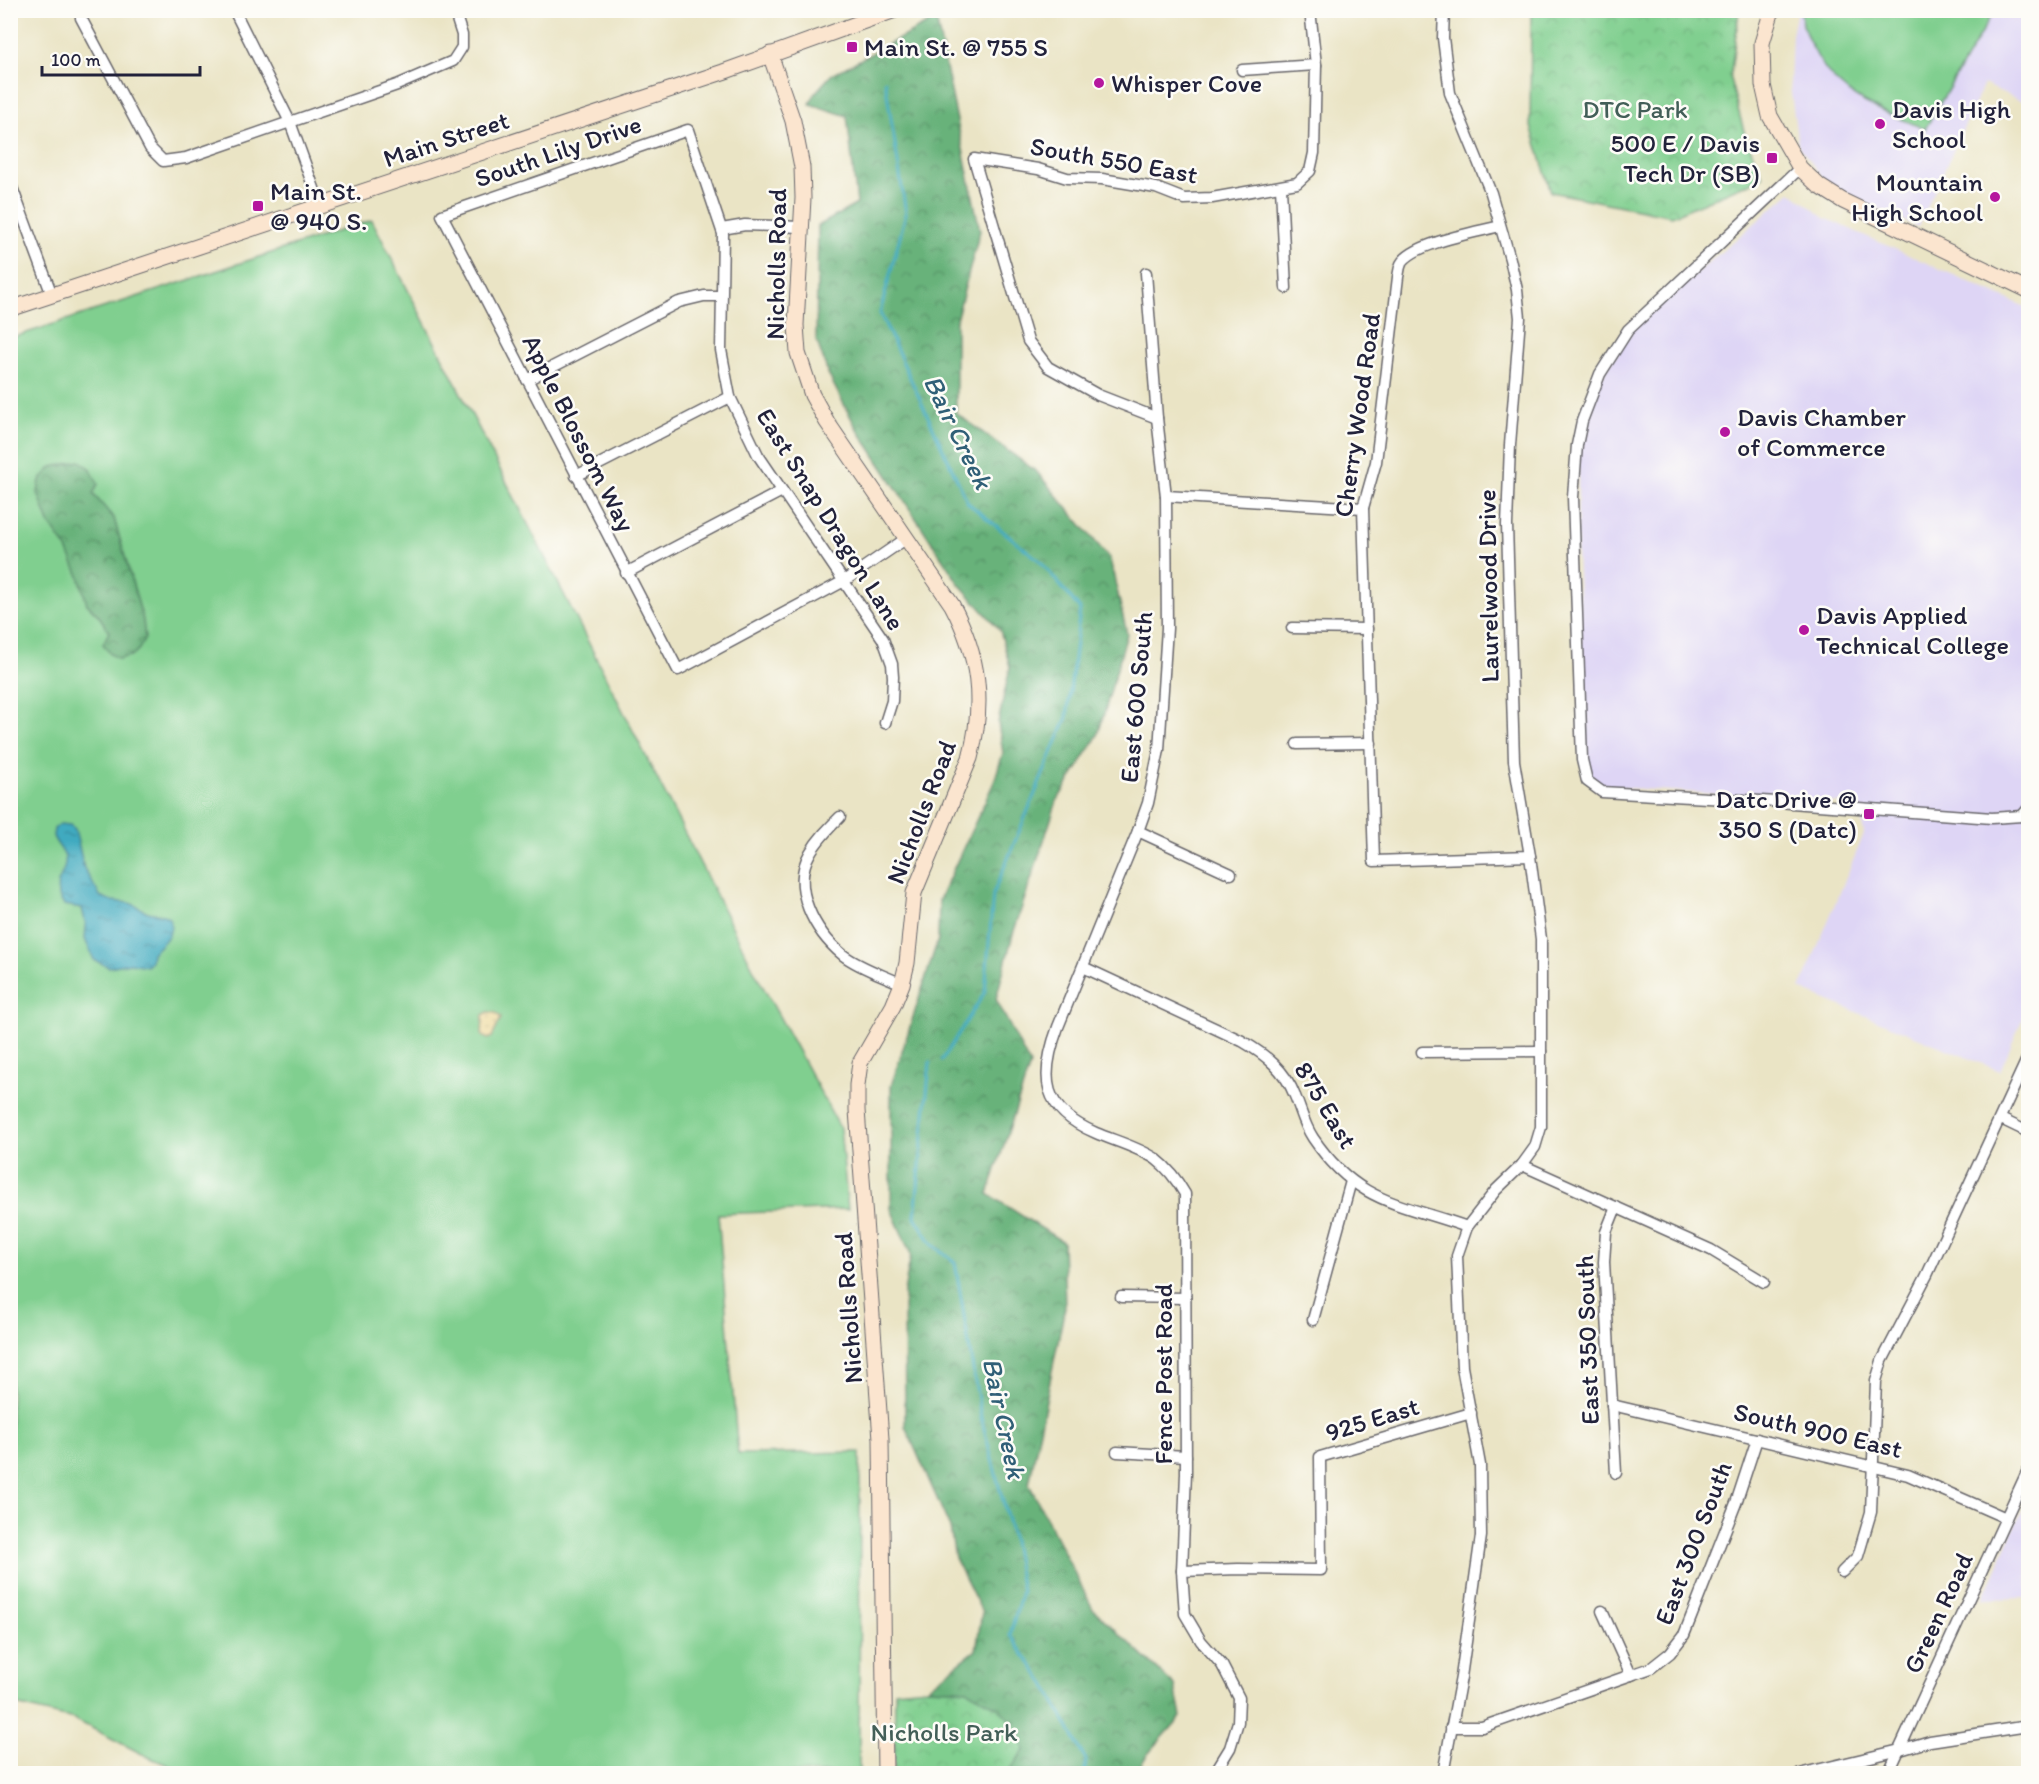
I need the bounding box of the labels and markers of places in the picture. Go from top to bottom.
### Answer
place label: Main St. @ 755 S [864,31,1048,63]
marker: Main St. @ 755 S [845,40,859,54]
place label: Whisper Cove [1111,67,1262,99]
marker: Whisper Cove [1092,76,1106,90]
place label: Davis High School [1892,93,2011,155]
marker: Davis High School [1873,117,1887,131]
place label: 500 E / Davis Tech Dr (SB) [1611,127,1760,189]
marker: 500 E / Davis Tech Dr (SB) [1765,151,1779,165]
place label: Mountain High School [1851,166,1983,228]
place label: Main St. @ 940 S. [270,175,367,237]
marker: Mountain High School [1988,190,2002,204]
marker: Main St. @ 940 S. [251,199,265,213]
place label: Davis Chamber of Commerce [1737,401,1907,463]
marker: Davis Chamber of Commerce [1718,425,1732,439]
place label: Davis Applied Technical College [1816,599,2009,661]
marker: Davis Applied Technical College [1797,623,1811,637]
place label: Datc Drive @ 350 S (Datc) [1716,783,1857,845]
marker: Datc Drive @ 350 S (Datc) [1862,807,1876,821]

